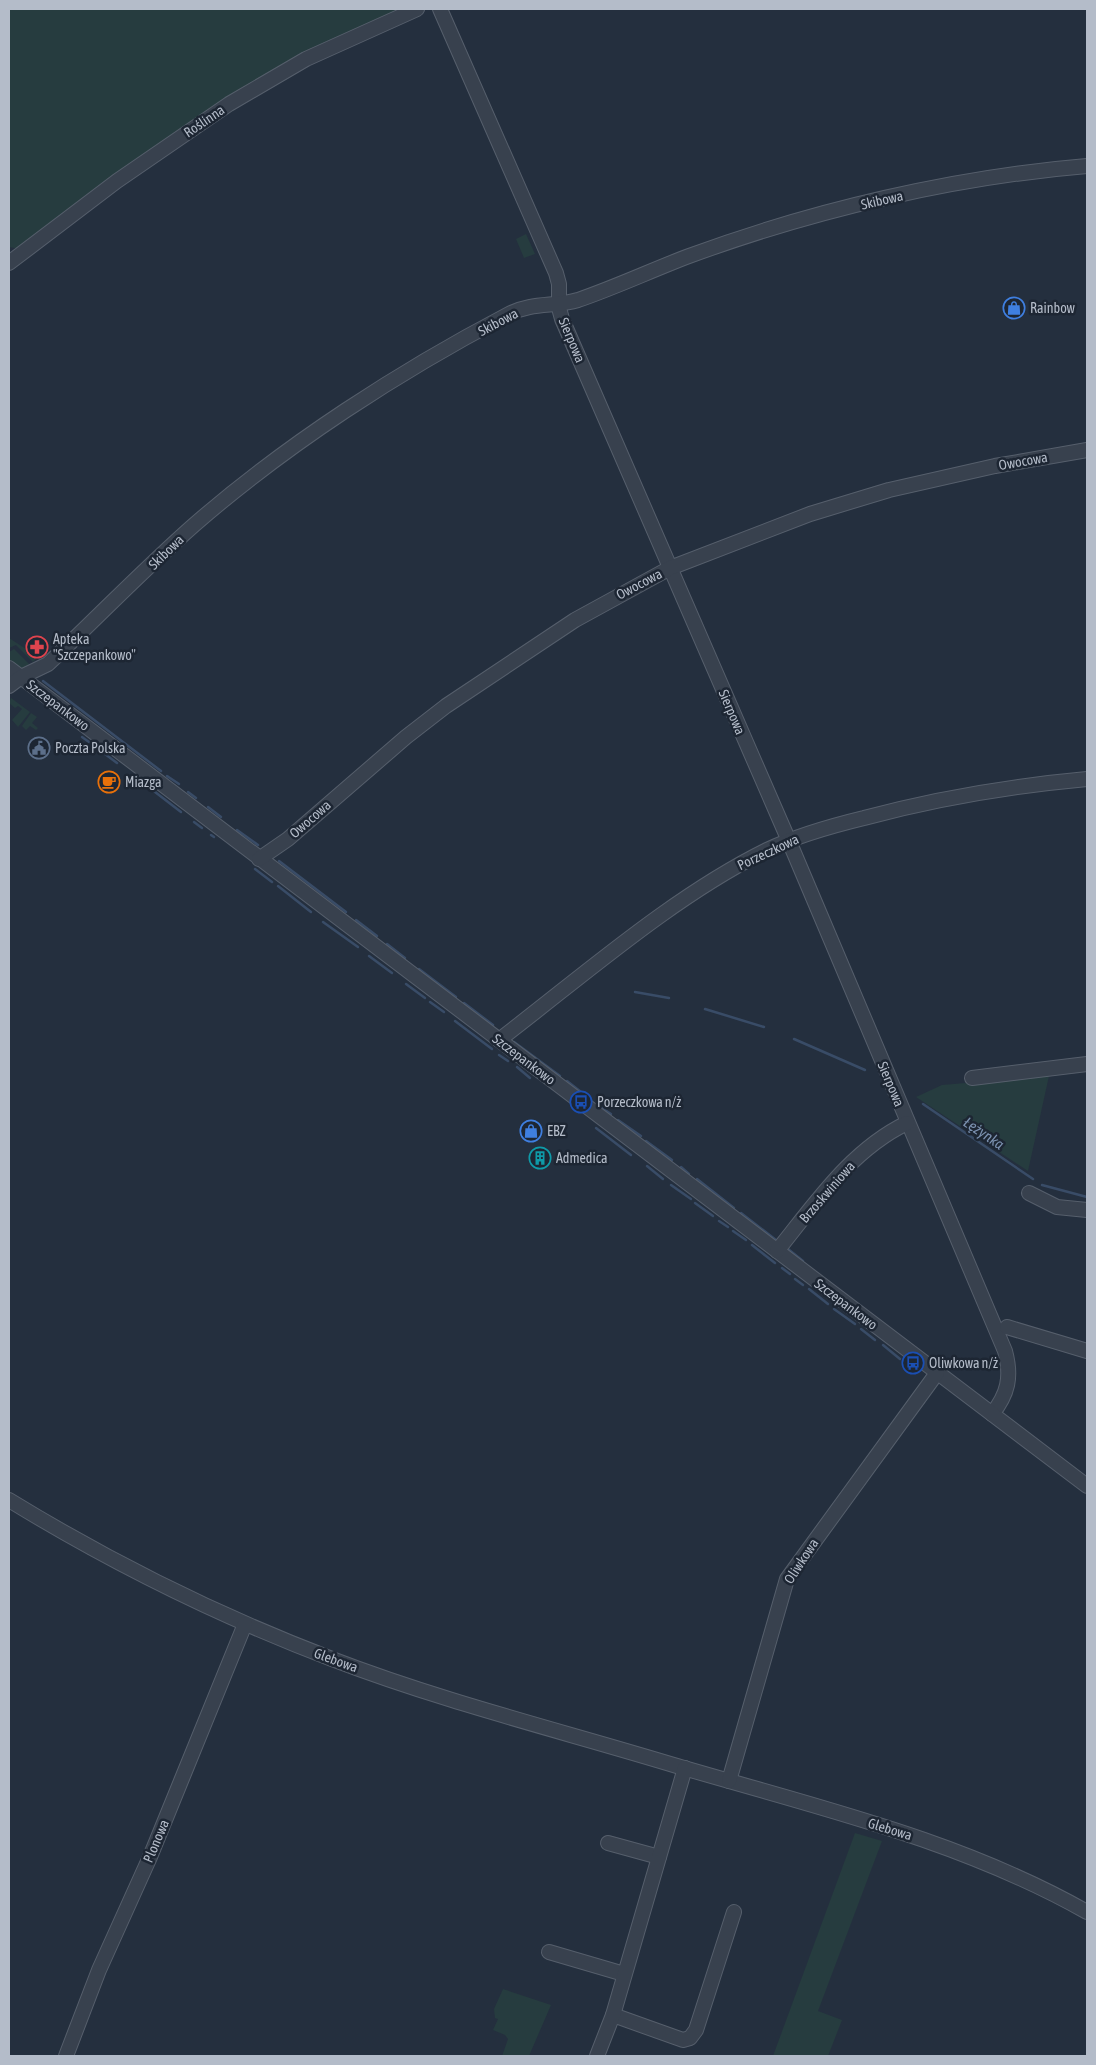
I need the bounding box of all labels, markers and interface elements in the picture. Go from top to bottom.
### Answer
street label: Roślinna [181,102,227,140]
street label: Skibowa [859,187,905,213]
shop icon: Rainbow [1002,296,1026,320]
place label: Rainbow [1030,300,1076,316]
street label: Skibowa [475,305,521,339]
street label: Sierpowa [555,315,589,365]
street label: Owocowa [997,449,1049,473]
street label: Skibowa [145,531,187,573]
street label: Owocowa [613,565,665,603]
place label: Apteka "Szczepankowo" [53,631,136,663]
pharmacy icon: Apteka "Szczepankowo" [25,635,49,659]
street label: Szczepankowo [24,676,92,734]
street label: Sierpowa [715,687,749,737]
public building icon: Poczta Polska [27,736,51,760]
place label: Poczta Polska [55,740,126,756]
cafe icon: Miazga [97,770,121,794]
place label: Miazga [125,774,161,790]
street label: Owocowa [286,797,334,841]
street label: Porzeczkowa [735,831,801,873]
street label: Szczepankowo [490,1030,558,1088]
street label: Sierpowa [874,1059,908,1109]
bus stop icon: Porzeczkowa n/ż [569,1090,593,1114]
place label: Porzeczkowa n/ż [597,1094,681,1110]
water label: Łężynka [961,1113,1007,1153]
shop icon: EBZ [519,1119,543,1143]
place label: EBZ [547,1123,566,1139]
building icon: Admedica [528,1146,552,1170]
place label: Admedica [556,1150,607,1166]
street label: Brzoskwiniowa [796,1158,858,1226]
street label: Szczepankowo [812,1275,880,1333]
bus stop icon: Oliwkowa n/ż [901,1351,925,1375]
place label: Oliwkowa n/ż [929,1355,998,1371]
street label: Oliwkowa [781,1535,821,1587]
street label: Glebowa [312,1645,360,1675]
street label: Glebowa [866,1815,914,1843]
street label: Plonowa [140,1817,172,1865]

